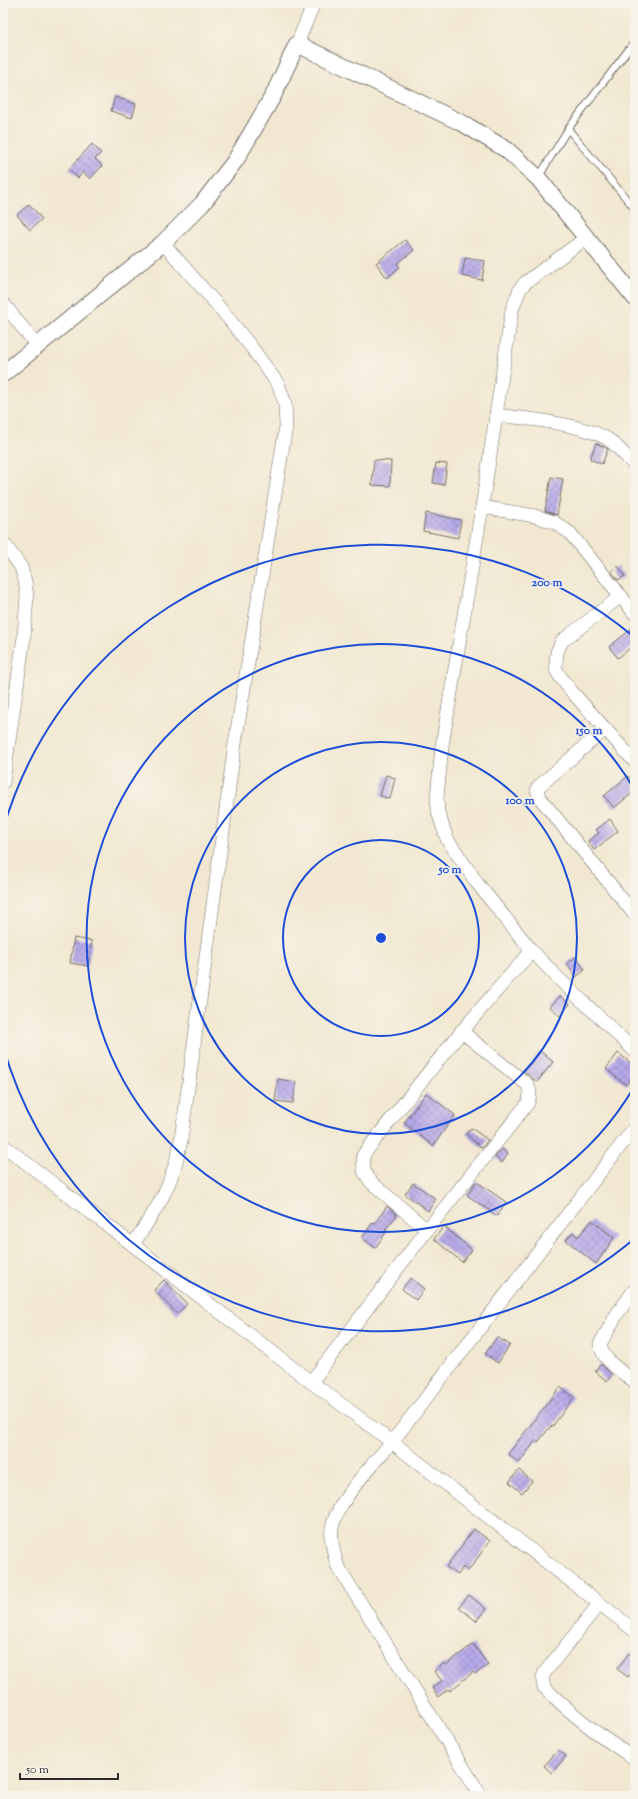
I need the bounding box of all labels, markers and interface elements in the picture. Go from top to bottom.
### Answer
text: 200 m [532,574,562,592]
text: 150 m [574,722,603,740]
text: 100 m [504,792,535,810]
text: 50 m [438,861,462,879]
centre of rings [374,931,388,945]
scale bar [20,1755,118,1781]
text: 50 m [25,1761,49,1779]

